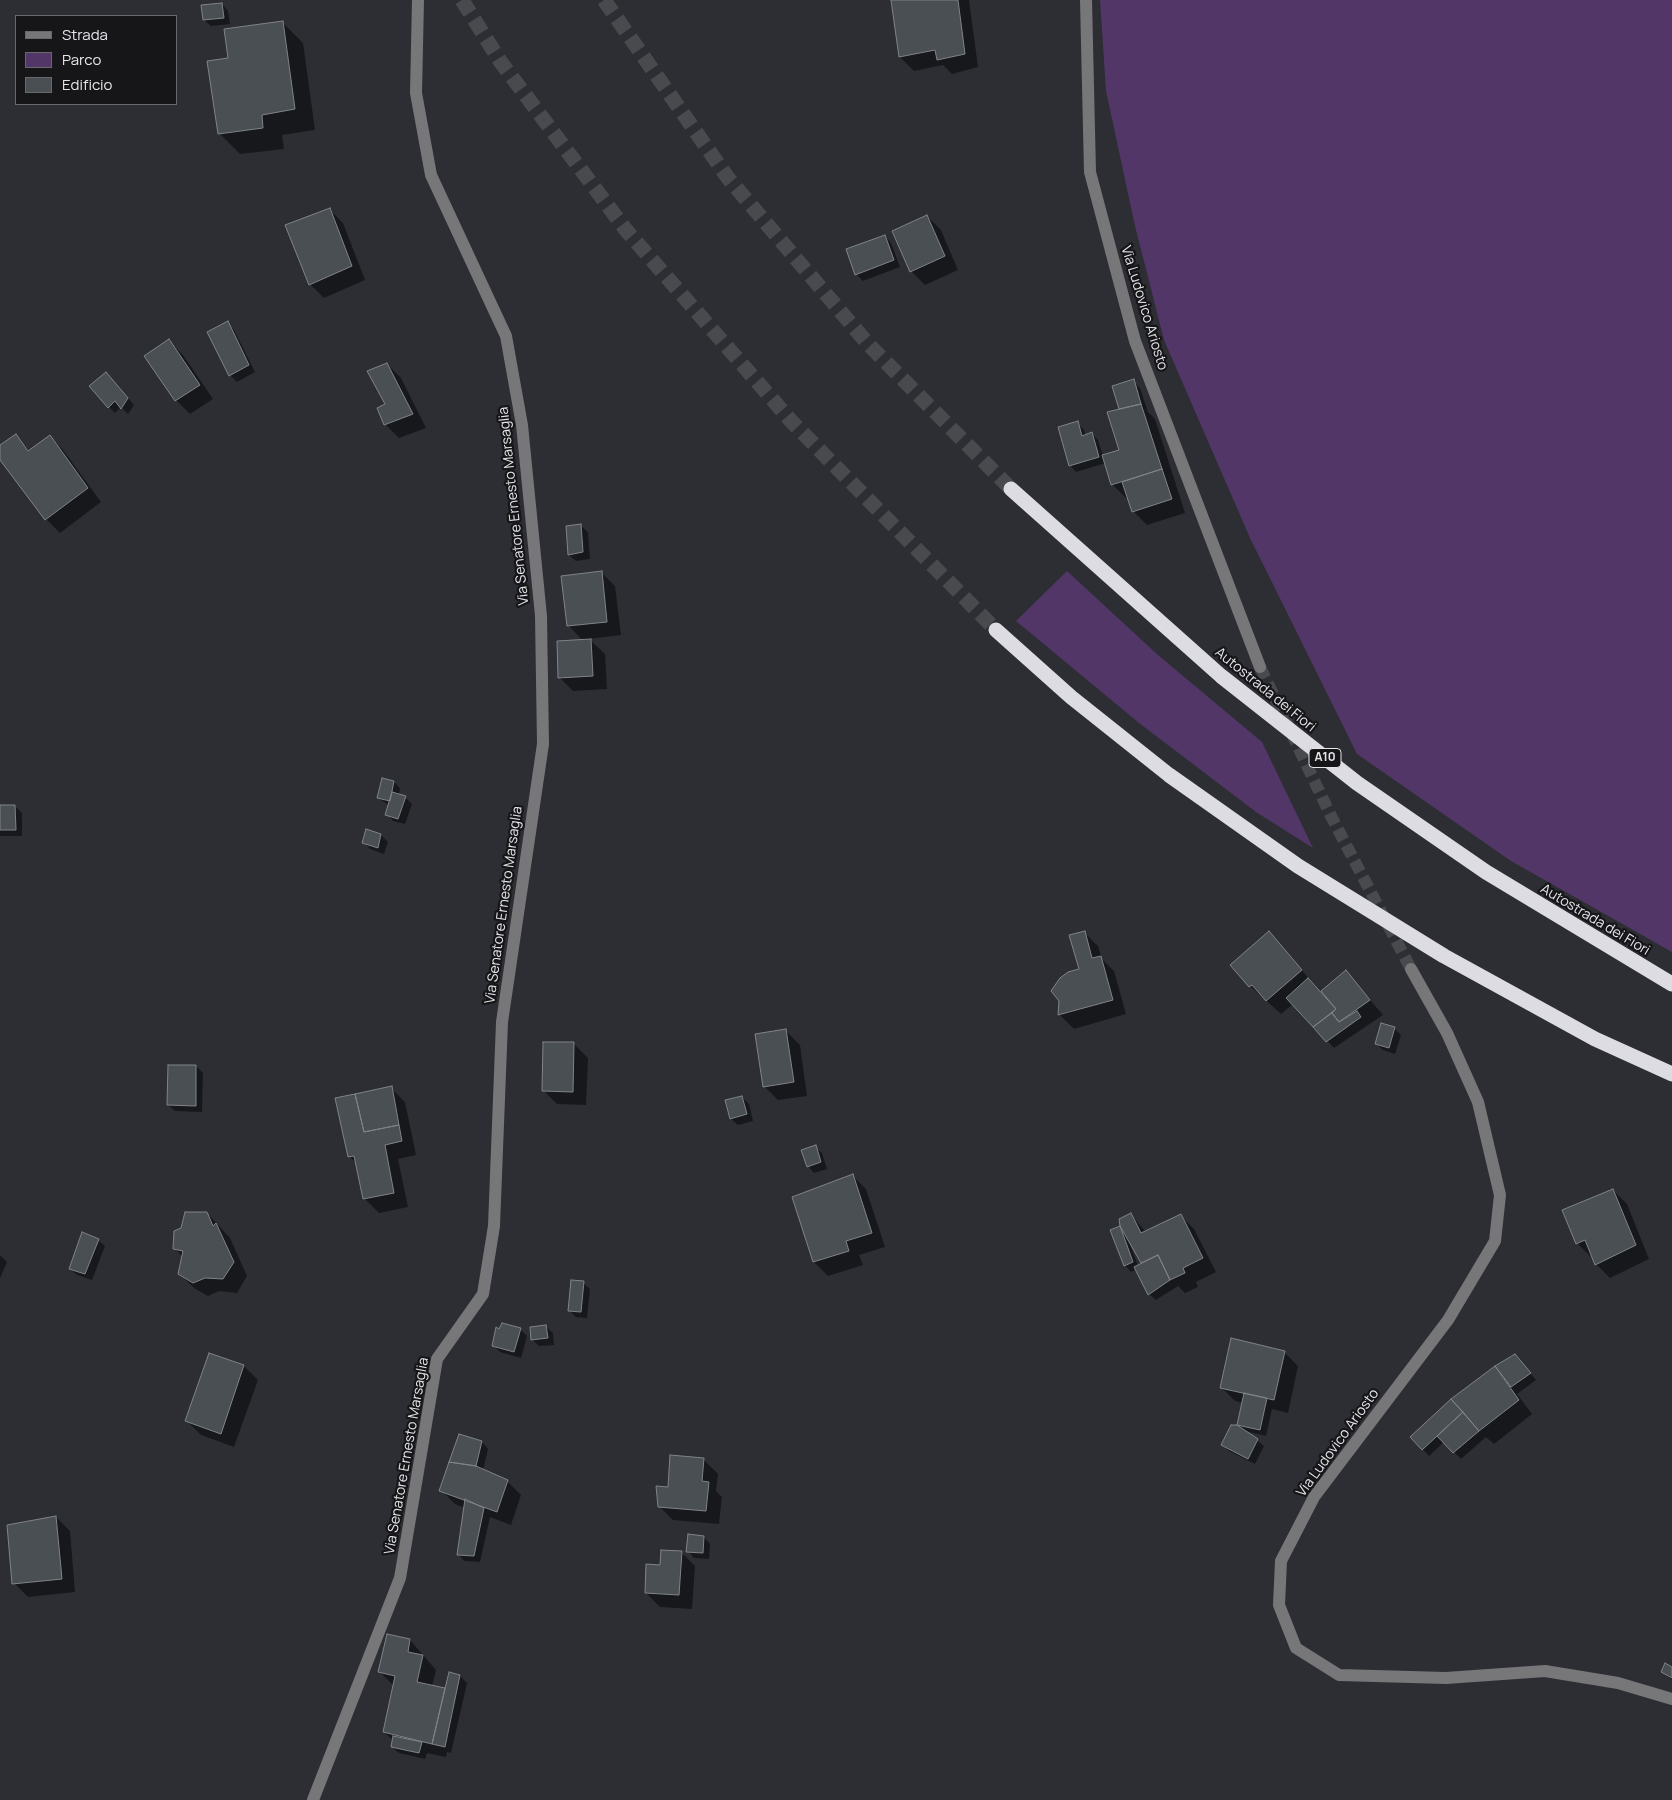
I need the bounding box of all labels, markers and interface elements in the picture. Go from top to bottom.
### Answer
legend [15,15,178,105]
text: Strada [62,24,108,45]
text: Parco [62,49,101,70]
text: Edificio [62,74,112,95]
street label: Via Ludovico Ariosto [1117,244,1171,372]
street label: Via Senatore Ernesto Marsaglia [495,406,533,606]
street label: Autostrada dei Fiori [1211,644,1319,736]
road number: A10 [1309,748,1341,768]
street label: Via Senatore Ernesto Marsaglia [482,805,526,1005]
street label: Autostrada dei Fiori [1537,881,1653,959]
street label: Via Senatore Ernesto Marsaglia [381,1356,433,1556]
street label: Via Ludovico Ariosto [1293,1386,1383,1500]

